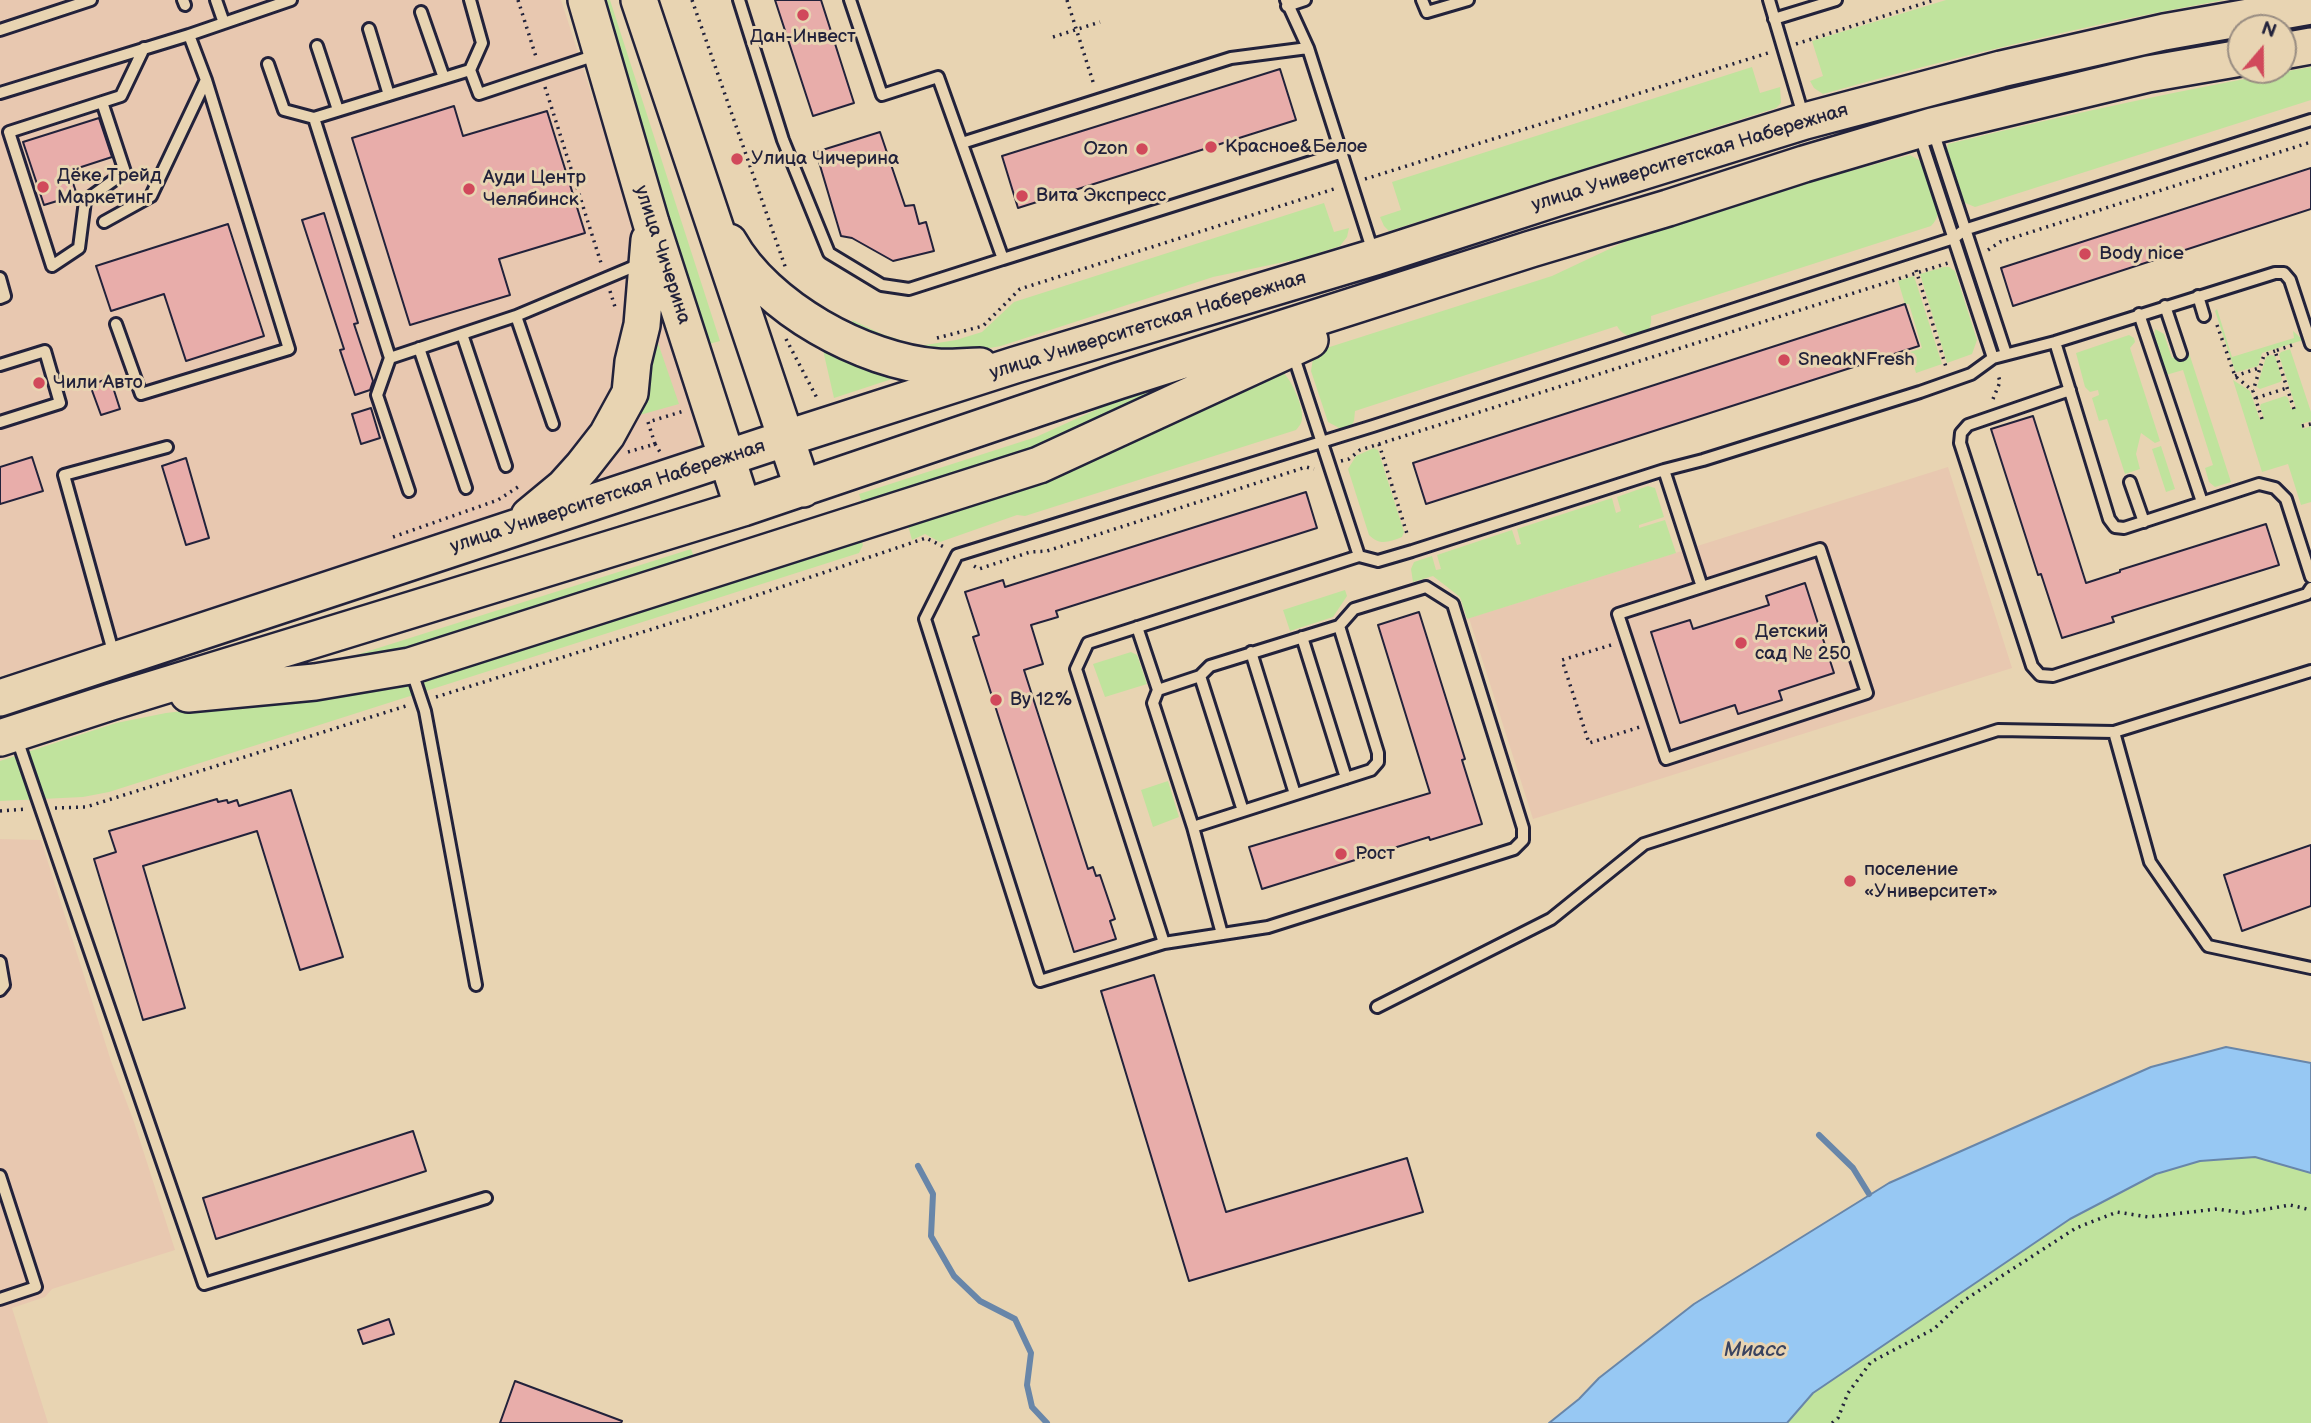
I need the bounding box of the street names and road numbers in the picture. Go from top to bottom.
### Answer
street label: улица Университетская Набережная [1529,99,1851,217]
street label: улица Чичерина [629,183,695,327]
street label: улица Университетская Набережная [987,267,1309,385]
street label: улица Университетская Набережная [448,435,768,559]

